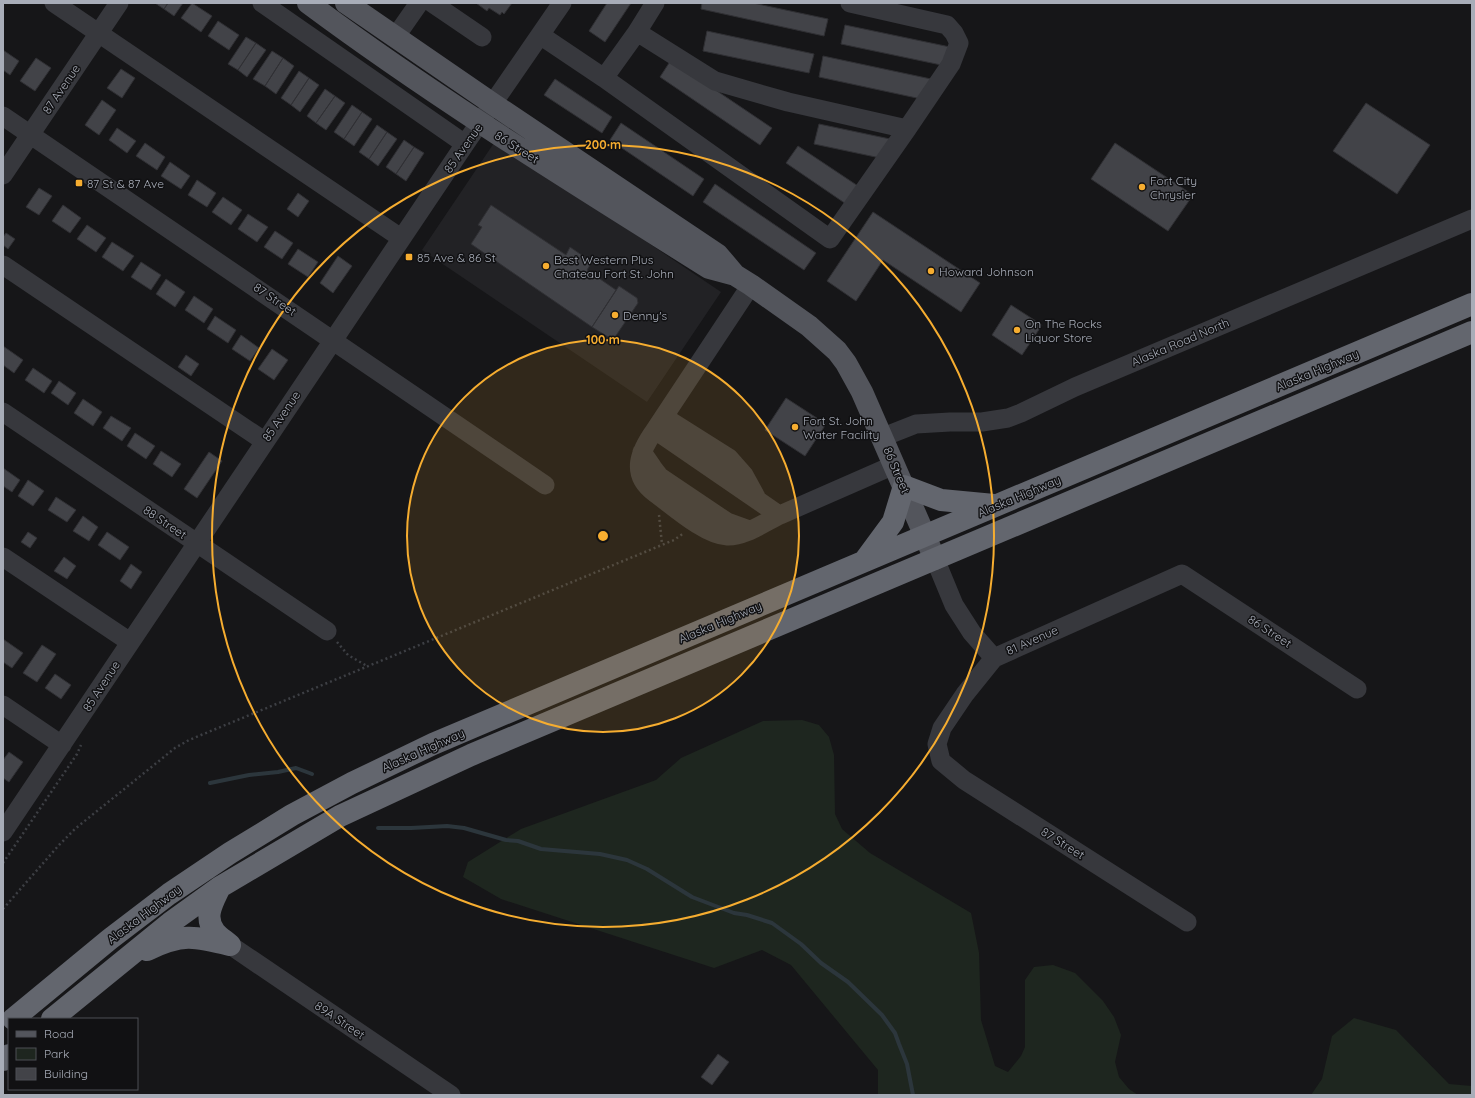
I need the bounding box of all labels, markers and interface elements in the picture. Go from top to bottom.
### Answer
street label: 87 Avenue [39,61,83,117]
street label: 85 Avenue [440,120,486,176]
street label: 86 Street [492,128,542,166]
text: 200 m [585,137,621,152]
place label: Fort City Chrysler [1150,173,1197,202]
place label: 87 St & 87 Ave [87,176,164,191]
marker: 87 St & 87 Ave [74,178,84,188]
marker: Fort City Chrysler [1137,182,1147,192]
place label: 85 Ave & 86 St [417,250,496,265]
marker: 85 Ave & 86 St [404,252,414,262]
place label: Best Western Plus Chateau Fort St. John [554,252,674,281]
marker: Best Western Plus Chateau Fort St. John [541,261,551,271]
place label: Howard Johnson [939,264,1034,279]
marker: Howard Johnson [926,266,936,276]
street label: 87 Street [251,279,299,319]
place label: Denny's [623,308,667,323]
marker: Denny's [610,310,620,320]
street label: Alaska Road North [1129,315,1231,369]
place label: On The Rocks Liquor Store [1025,316,1102,345]
marker: On The Rocks Liquor Store [1012,325,1022,335]
text: 100 m [586,332,620,347]
street label: Alaska Highway [1273,346,1361,394]
street label: 85 Avenue [259,388,303,444]
place label: Fort St. John Water Facility [803,413,879,442]
marker: Fort St. John Water Facility [790,422,800,432]
street label: 86 Street [881,445,913,495]
street label: Alaska Highway [975,472,1063,520]
street label: 88 Street [140,502,190,542]
centre of rings [596,529,610,543]
street label: Alaska Highway [676,598,764,646]
street label: 86 Street [1245,611,1295,651]
street label: 81 Avenue [1004,622,1060,658]
street label: 85 Avenue [79,658,123,714]
street label: Alaska Highway [379,725,467,775]
street label: 87 Street [1039,824,1087,862]
street label: Alaska Highway [104,881,184,947]
street label: 89A Street [312,998,368,1042]
legend [8,1018,138,1090]
text: Road [44,1026,74,1041]
text: Park [44,1046,69,1061]
text: Building [44,1066,88,1081]

